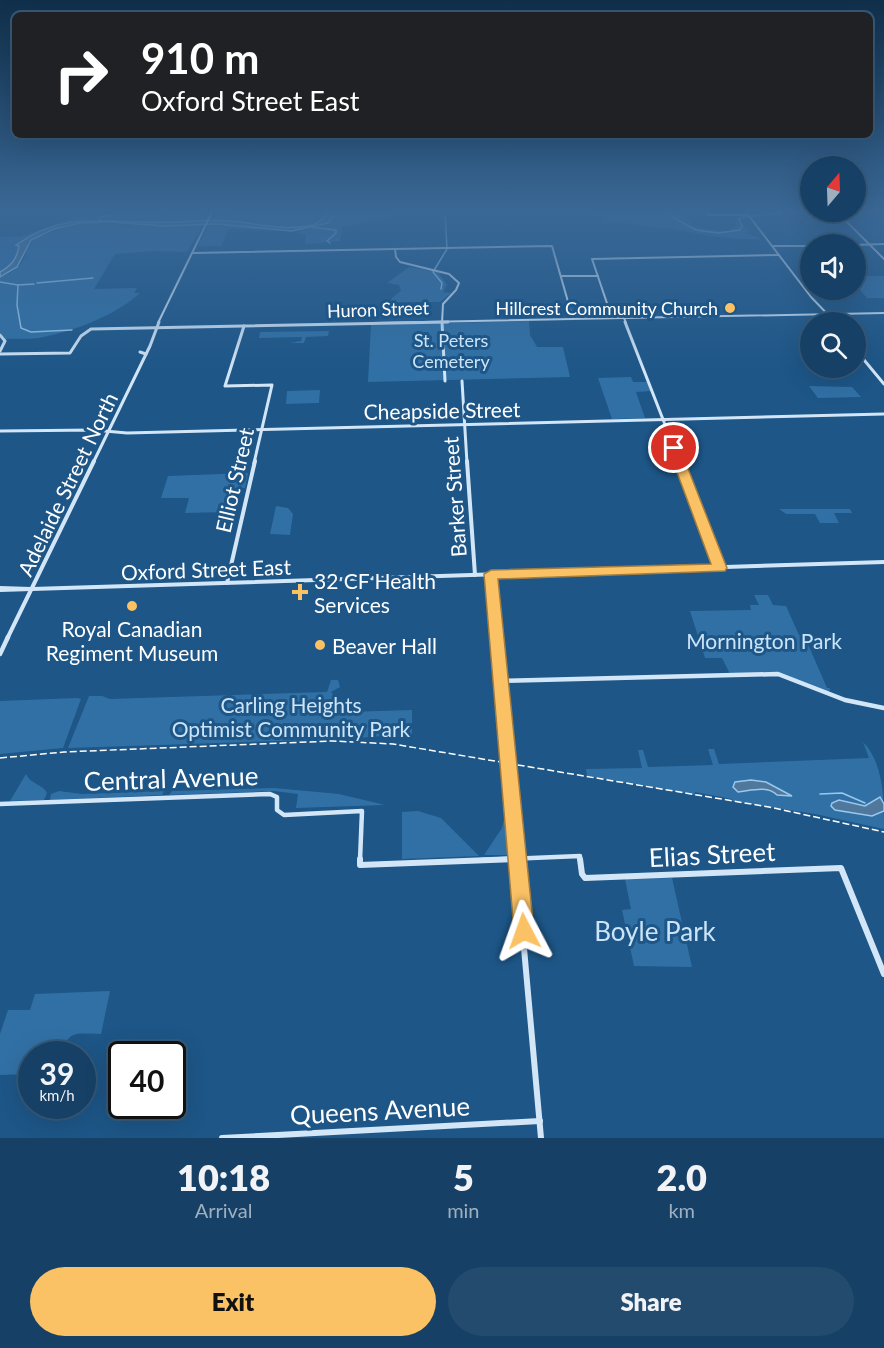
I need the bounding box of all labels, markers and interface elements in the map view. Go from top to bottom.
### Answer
text: 910 m [141,33,259,83]
icon: right [42,36,120,114]
text: Oxford Street East [141,84,360,117]
north arrow [800,156,866,222]
map controls [800,156,866,378]
button: sound [800,234,866,300]
street label: Huron Street [327,296,430,322]
place label: Hillcrest Community Church [496,297,718,319]
marker: Hillcrest Community Church [723,301,737,315]
button: search [800,312,866,378]
park label: St. Peters Cemetery [412,329,490,372]
street label: Adelaide Street North [12,388,122,580]
street label: Cheapside Street [363,396,521,424]
pin [648,422,699,473]
street label: Elliot Street [210,425,258,535]
icon: arrive [657,431,690,464]
street label: Barker Street [437,436,471,558]
street label: Oxford Street East [121,554,292,584]
place label: 32 CF Health Services [314,568,436,617]
marker: 32 CF Health Services [291,583,309,601]
marker: Royal Canadian Regiment Museum [125,599,139,613]
place label: Royal Canadian Regiment Museum [46,616,218,665]
park label: Mornington Park [686,628,842,653]
place label: Beaver Hall [332,633,437,658]
marker: Beaver Hall [313,638,327,652]
park label: Carling Heights Optimist Community Park [172,692,411,741]
street label: Central Avenue [83,759,259,797]
street label: Elias Street [648,835,777,873]
position arrow [492,899,556,963]
park label: Boyle Park [594,915,717,947]
speed limit sign: 40 [108,1041,186,1119]
text: 39 [40,1055,74,1091]
text: km/h [39,1086,75,1104]
street label: Queens Avenue [289,1089,471,1131]
text: 10:18 [177,1155,270,1199]
text: 5 [453,1155,474,1199]
text: 2.0 [657,1155,707,1199]
text: Arrival [195,1198,252,1222]
text: min [447,1198,480,1222]
text: km [668,1198,695,1222]
button: Exit [30,1267,436,1336]
button: Share [448,1267,854,1336]

